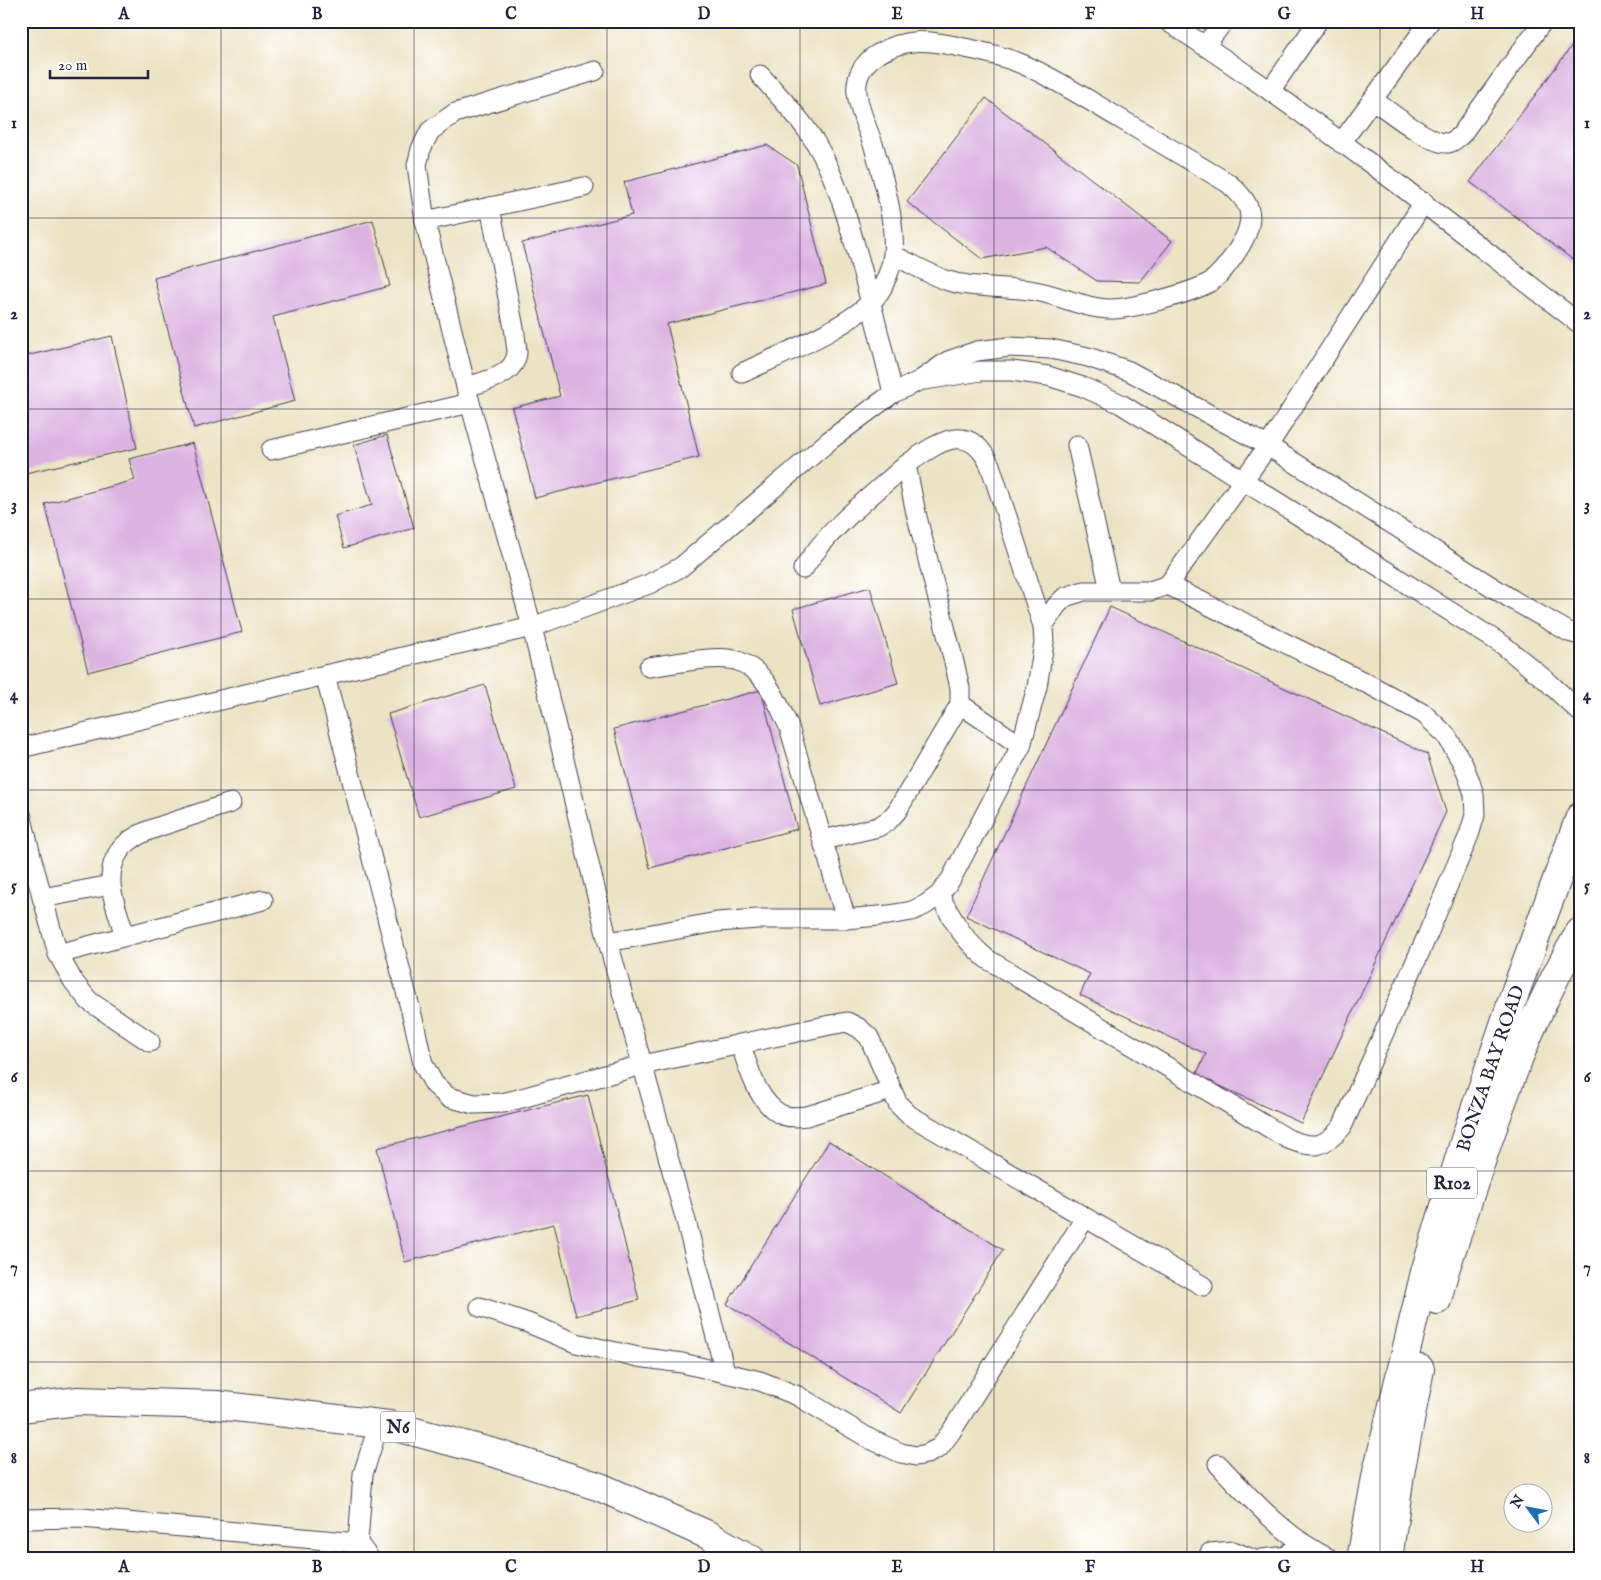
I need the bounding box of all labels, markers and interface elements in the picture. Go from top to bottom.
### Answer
text: A [118,5,131,25]
text: B [312,5,323,25]
text: C [505,5,517,25]
text: D [698,5,711,25]
text: E [891,5,903,25]
text: F [1085,5,1096,25]
text: G [1278,5,1291,25]
text: H [1470,5,1484,25]
scale bar [50,48,148,80]
text: 20 m [58,56,88,75]
text: 1 [11,114,17,134]
text: 1 [1584,114,1590,134]
text: 2 [10,305,18,325]
text: 2 [1583,305,1591,325]
text: 3 [11,496,17,516]
text: 3 [1584,496,1590,516]
text: 4 [10,686,19,706]
text: 4 [1583,686,1592,706]
text: 5 [11,877,17,897]
text: 5 [1584,877,1590,897]
street label: BONZA BAY ROAD [1452,982,1531,1155]
text: 6 [11,1068,19,1088]
text: 6 [1584,1068,1592,1088]
road number: R102 [1427,1168,1477,1198]
text: 7 [10,1258,18,1278]
text: 7 [1583,1258,1591,1278]
road number: N6 [380,1411,416,1442]
text: 8 [11,1449,17,1469]
text: 8 [1584,1449,1590,1469]
north arrow [1504,1482,1554,1532]
text: N [1506,1492,1529,1512]
text: A [118,1558,131,1578]
text: B [312,1558,323,1578]
text: C [505,1558,517,1578]
text: D [698,1558,711,1578]
text: E [891,1558,903,1578]
text: F [1085,1558,1096,1578]
text: G [1278,1558,1291,1578]
text: H [1470,1558,1484,1578]

